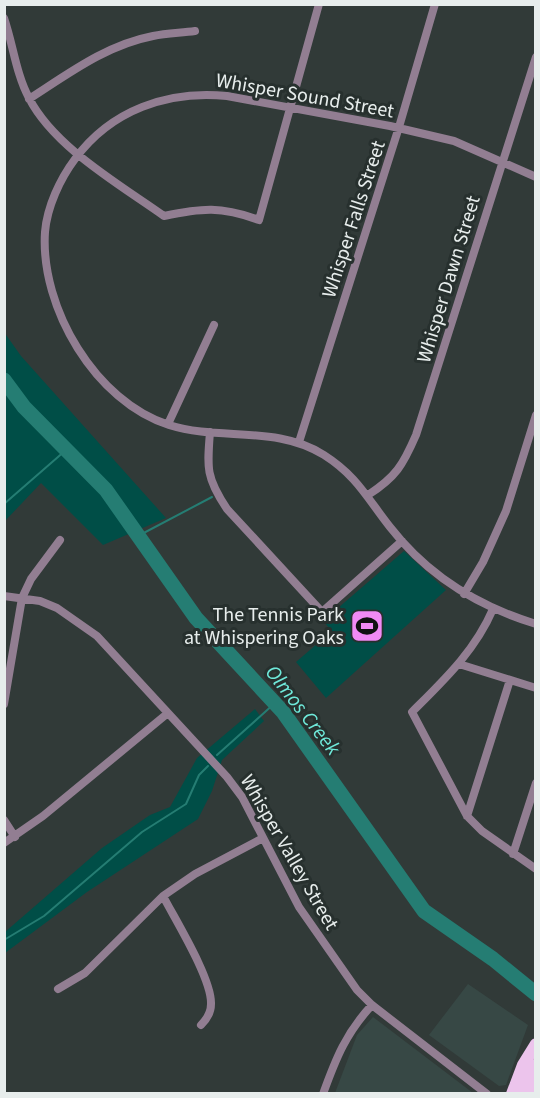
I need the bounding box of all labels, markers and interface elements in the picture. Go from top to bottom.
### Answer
street label: Whisper Sound Street [214,67,396,125]
street label: Whisper Falls Street [315,137,393,302]
street label: Whisper Dawn Street [410,192,488,366]
place label: The Tennis Park at Whispering Oaks [184,601,344,652]
sports icon: The Tennis Park at Whispering Oaks [349,608,385,644]
water label: Olmos Creek [258,658,348,762]
street label: Whisper Valley Street [233,770,345,936]

